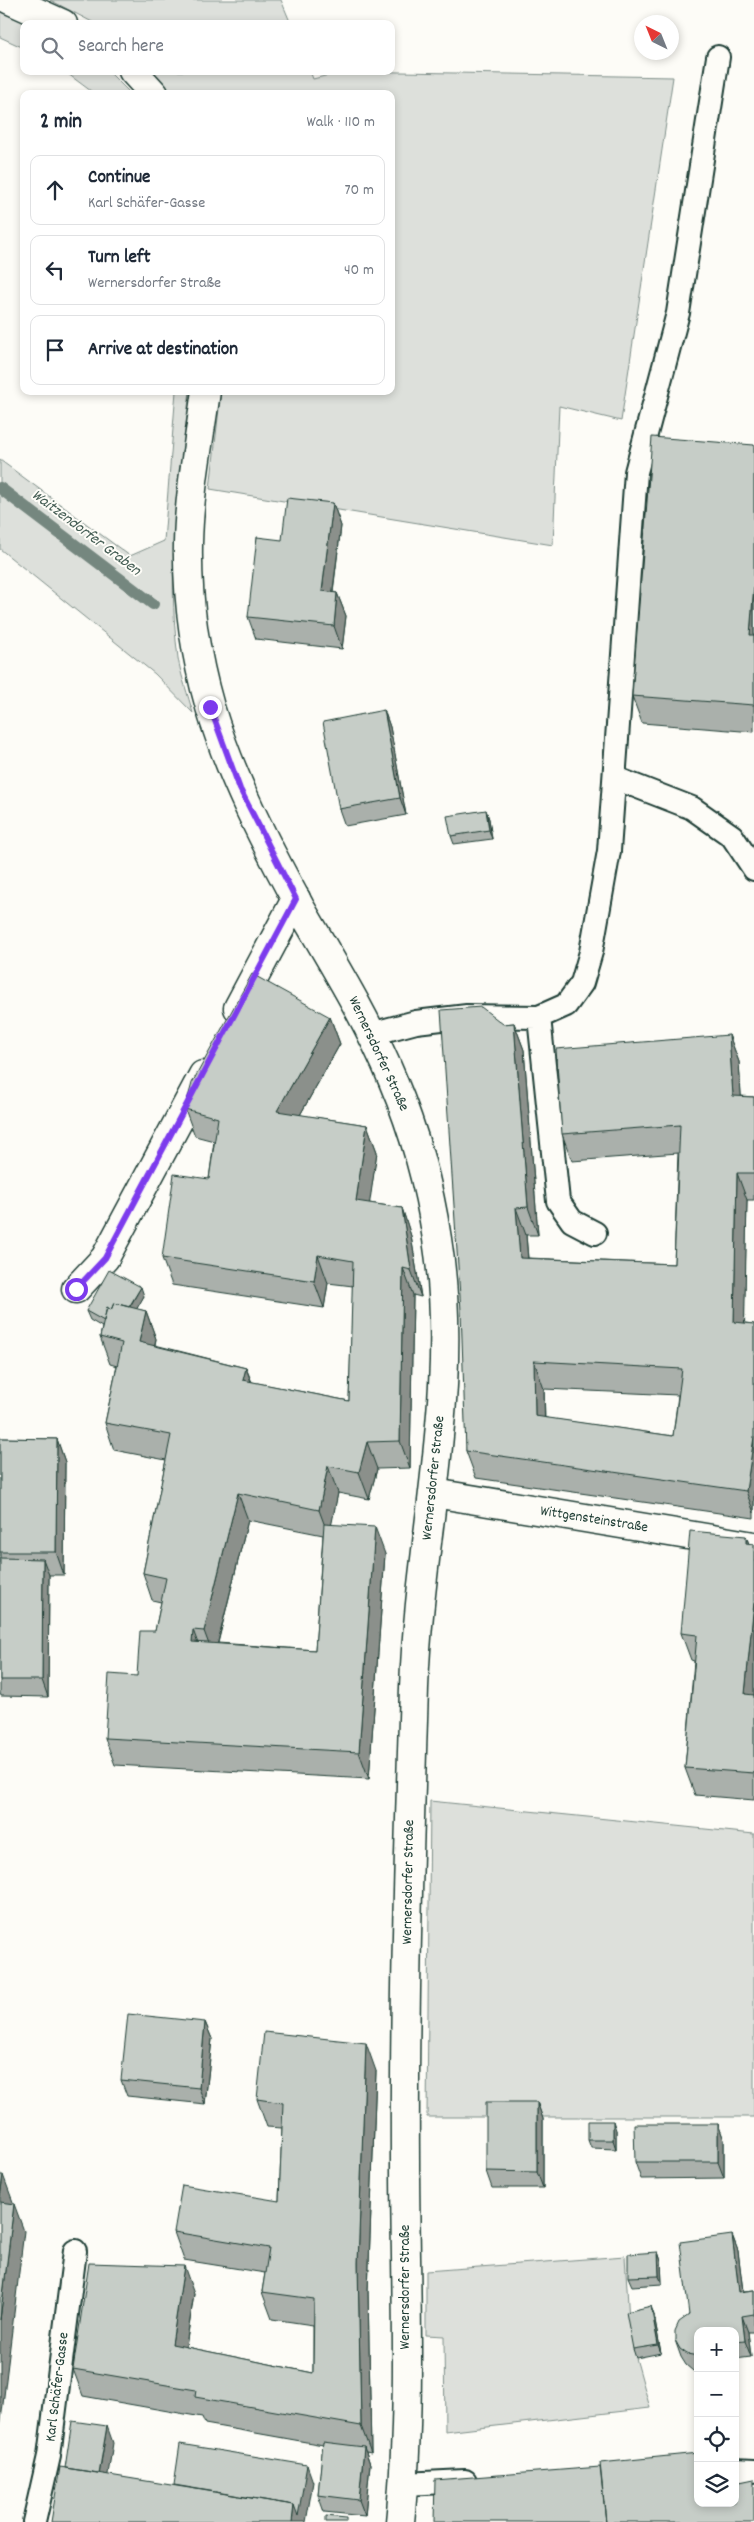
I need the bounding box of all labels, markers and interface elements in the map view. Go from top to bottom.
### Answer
north arrow [634,15,679,60]
search box [20,20,395,75]
icon: search [38,34,66,62]
text: Search here [78,34,164,61]
text: 2 min [40,108,82,138]
text: Walk · 110 m [307,111,375,134]
text: Continue [88,165,150,192]
icon: ahead [41,176,69,204]
text: 70 m [344,179,374,202]
text: Karl Schäfer-Gasse [88,192,205,215]
text: Turn left [88,245,151,272]
icon: left [41,256,69,284]
text: 40 m [344,259,374,282]
text: Wernersdorfer Straße [88,272,221,295]
icon: arrive [41,336,69,364]
text: Arrive at destination [88,337,238,364]
water label: Waitzendorfer Graben [26,484,146,582]
route end [199,696,222,719]
street label: Wernersdorfer Straße [342,993,415,1116]
route start [65,1278,88,1301]
street label: Wernersdorfer Straße [417,1414,452,1541]
street label: Wittgensteinstraße [539,1501,650,1539]
street label: Wernersdorfer Straße [397,1819,421,1945]
street label: Wernersdorfer Straße [395,2224,417,2349]
map controls [694,2327,739,2507]
button: + [694,2327,739,2372]
street label: Karl Schäfer-Gasse [40,2331,76,2443]
button: − [694,2372,739,2417]
button: locate [694,2417,739,2462]
button: layers [694,2462,739,2507]

